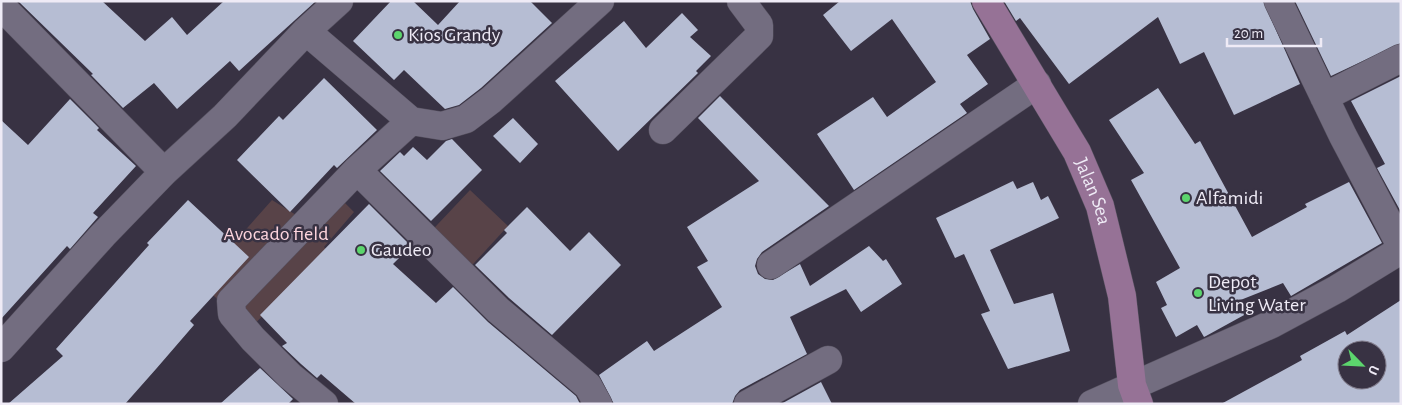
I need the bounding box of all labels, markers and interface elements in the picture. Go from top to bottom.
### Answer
scale bar [1227,15,1321,47]
place label: Kios Grandy [408,25,501,45]
text: 20 m [1234,26,1263,41]
marker: Kios Grandy [392,29,404,41]
street label: Jalan Sea [1071,155,1114,227]
place label: Alfamidi [1196,188,1263,208]
marker: Alfamidi [1180,192,1192,204]
park label: Avocado field [224,224,329,244]
place label: Gaudeo [371,240,432,260]
marker: Gaudeo [355,244,367,256]
place label: Depot Living Water [1208,272,1306,315]
marker: Depot Living Water [1192,287,1204,299]
north arrow [1337,340,1387,390]
text: U [1365,363,1381,377]

